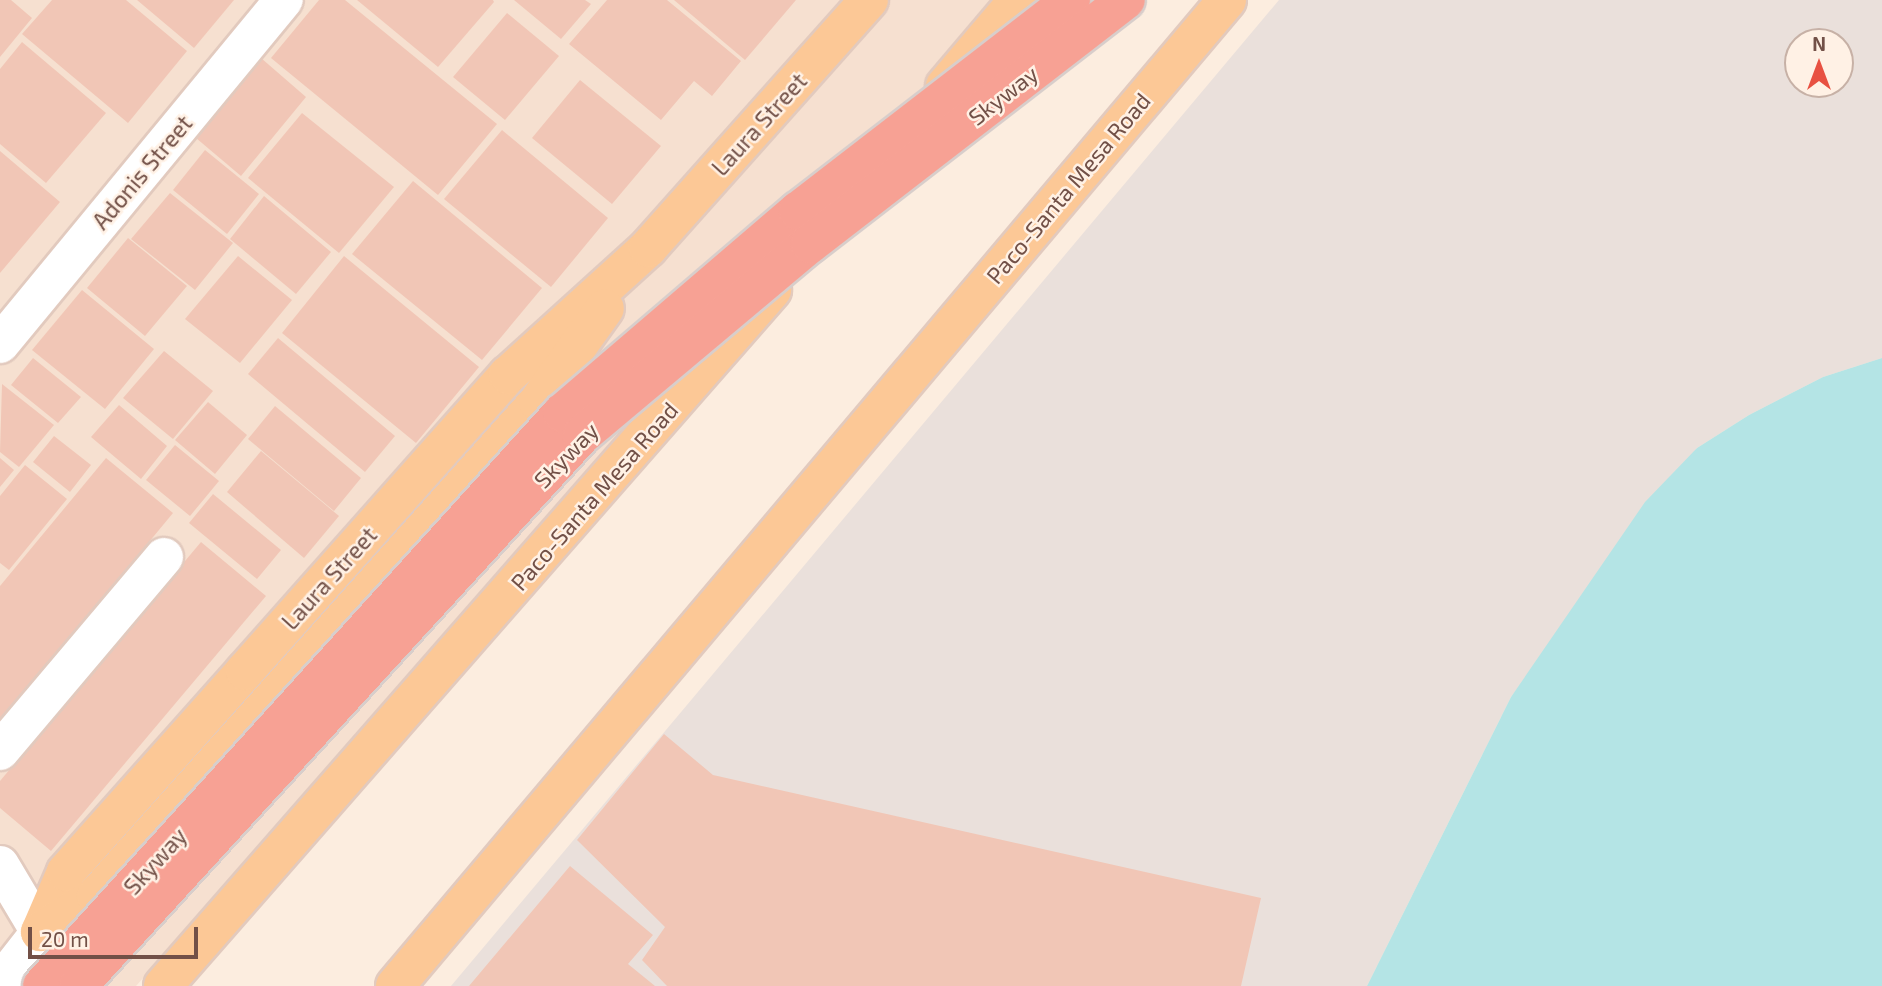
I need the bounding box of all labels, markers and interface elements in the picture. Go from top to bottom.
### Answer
north arrow [1784,28,1854,98]
text: N [1812,32,1826,55]
street label: Skyway [963,59,1043,131]
street label: Laura Street [706,67,812,181]
street label: Paco-Santa Mesa Road [980,87,1156,289]
street label: Adonis Street [86,109,198,235]
street label: Paco-Santa Mesa Road [505,396,683,596]
street label: Skyway [528,416,604,494]
street label: Laura Street [276,521,382,635]
street label: Skyway [118,822,192,900]
scale bar [32,912,201,956]
text: 20 m [41,926,89,951]

